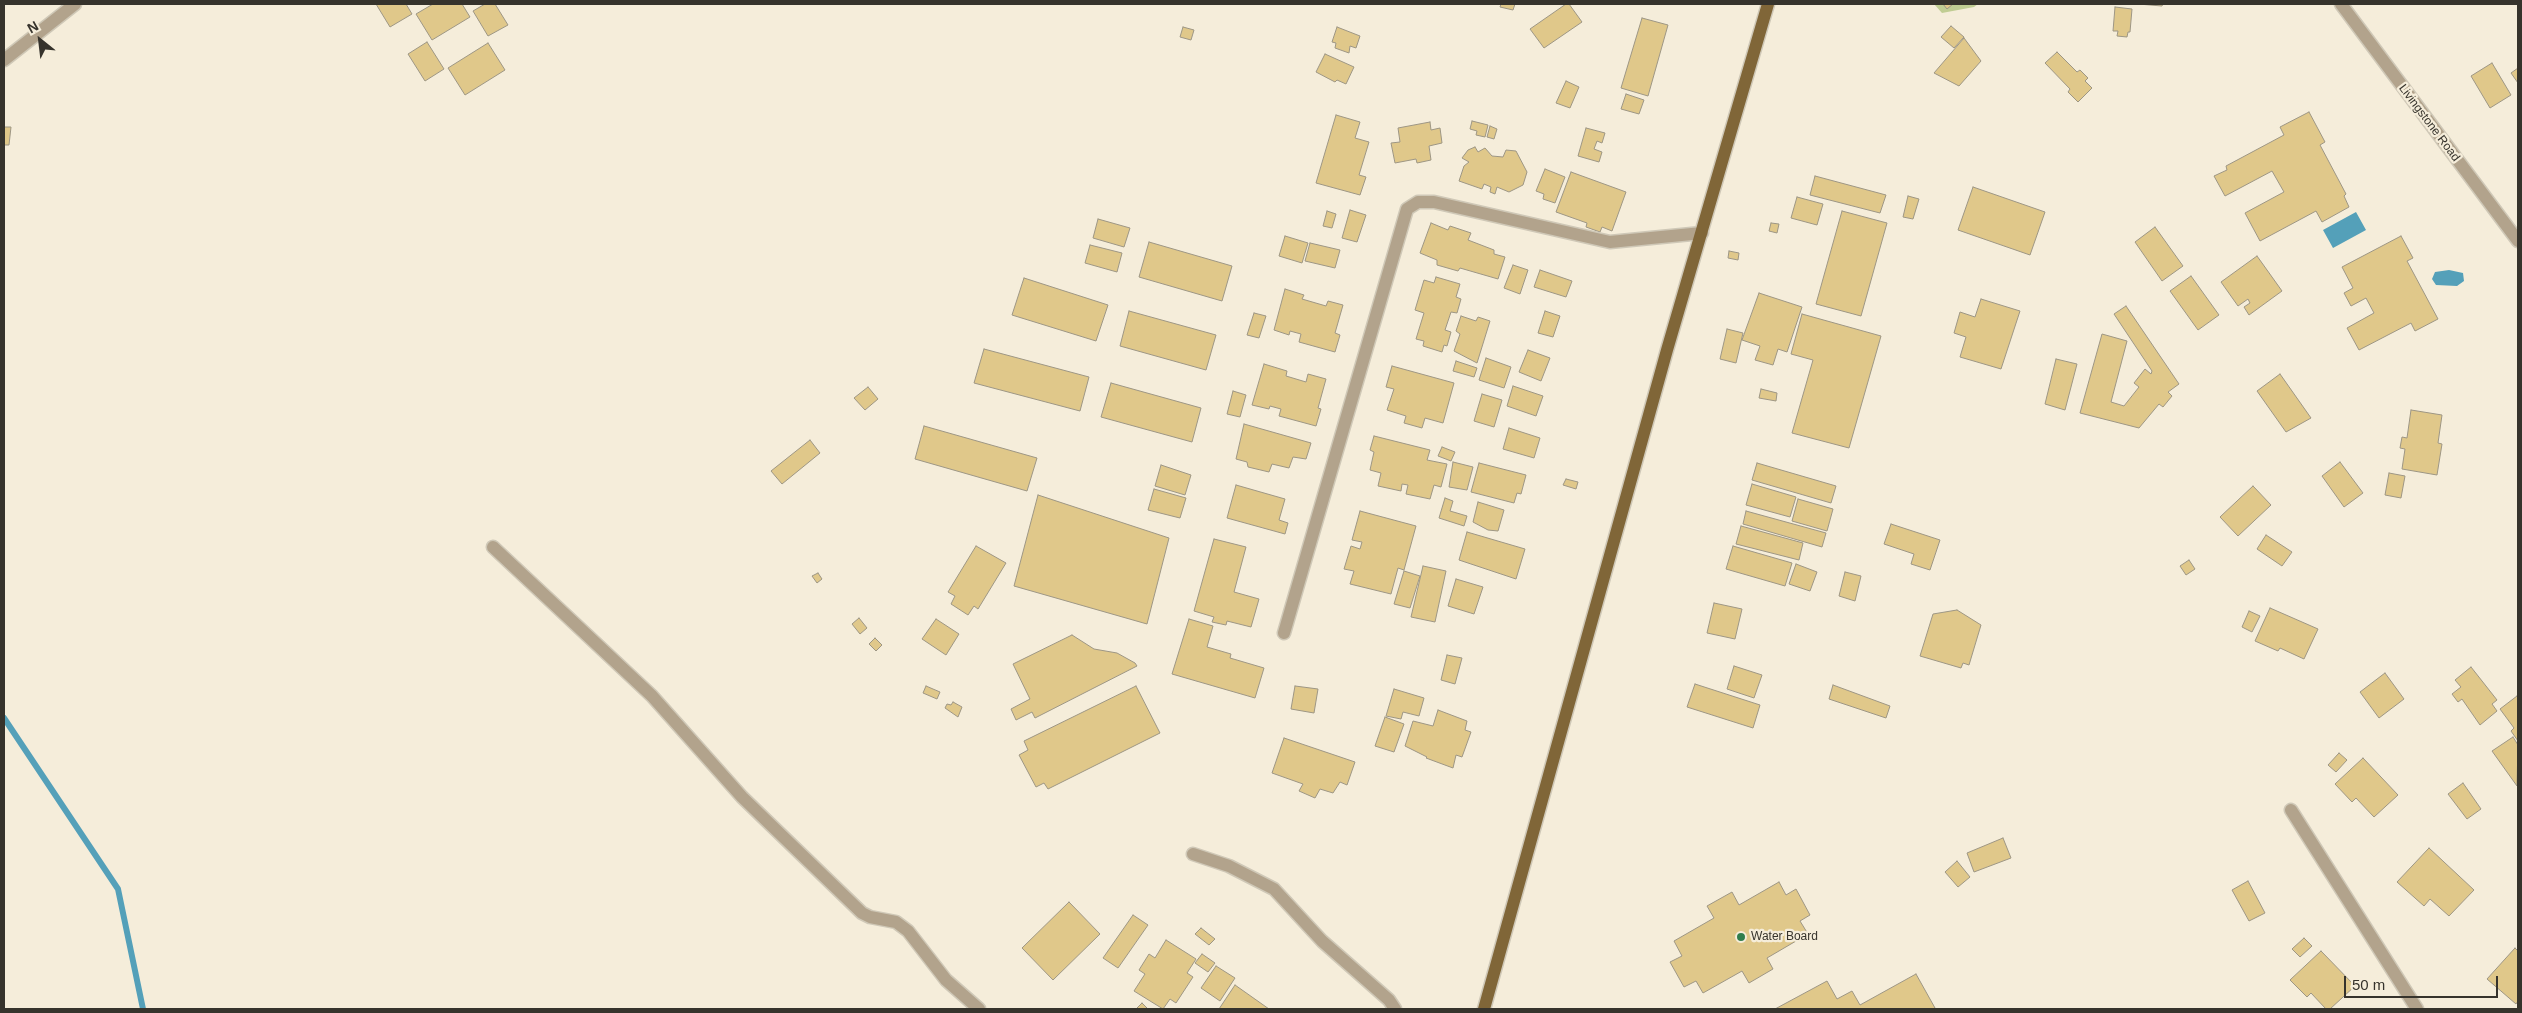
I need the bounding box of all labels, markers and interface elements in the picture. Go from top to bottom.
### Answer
north arrow [15,15,65,65]
text: N [24,17,41,36]
street label: Livingstone Road [2395,82,2463,164]
place label: Water Board [1751,930,1818,944]
marker: Water Board [1735,931,1747,943]
scale bar [2347,966,2501,998]
text: 50 m [2352,976,2385,993]

